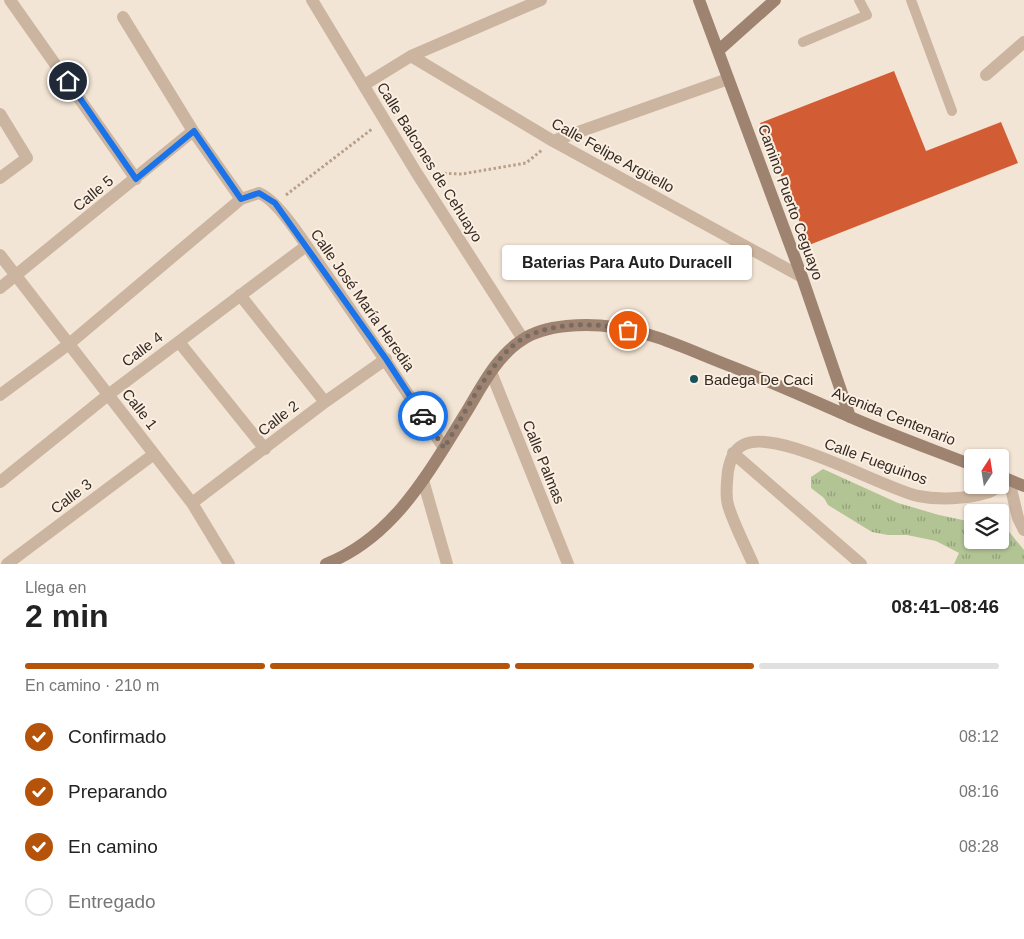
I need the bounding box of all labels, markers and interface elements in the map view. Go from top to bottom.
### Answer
pin [47,60,89,102]
icon: home [54,67,82,95]
street label: Calle Balcones de Cehuayo [374,79,486,245]
street label: Calle Felipe Argüello [549,114,677,196]
street label: Camino Puerto Ceguayo [755,122,827,282]
street label: Calle 5 [70,172,116,214]
street label: Calle José María Heredia [307,226,419,375]
callout: Baterias Para Auto Duracell [503,245,753,280]
text: Baterias Para Auto Duracell [522,254,732,271]
pin [607,309,649,351]
icon: bag [614,316,642,344]
street label: Calle 4 [118,328,166,370]
place label: Badega De Caci [704,371,813,388]
marker: Badega De Caci [688,373,700,385]
street label: Avenida Centenario [830,383,958,449]
street label: Calle 1 [119,385,161,433]
courier [398,391,448,441]
street label: Calle 2 [254,397,302,439]
icon: car [409,402,437,430]
street label: Calle Palmas [520,418,568,506]
street label: Calle Fueguinos [822,434,930,488]
north arrow [964,449,1009,494]
map controls [964,449,1009,549]
street label: Calle 3 [47,475,95,517]
button: layers [964,504,1009,549]
text: Llega en [25,579,86,596]
text: 08:41–08:46 [891,596,999,617]
text: 2 min [25,598,109,634]
text: En camino · 210 m [25,677,159,694]
icon: check [25,723,53,751]
text: Confirmado [68,726,166,747]
text: 08:12 [959,728,999,745]
icon: check [25,778,53,806]
text: Preparando [68,781,167,802]
text: 08:16 [959,783,999,800]
icon: check [25,833,53,861]
text: En camino [68,836,158,857]
text: 08:28 [959,838,999,855]
text: Entregado [68,891,156,912]

